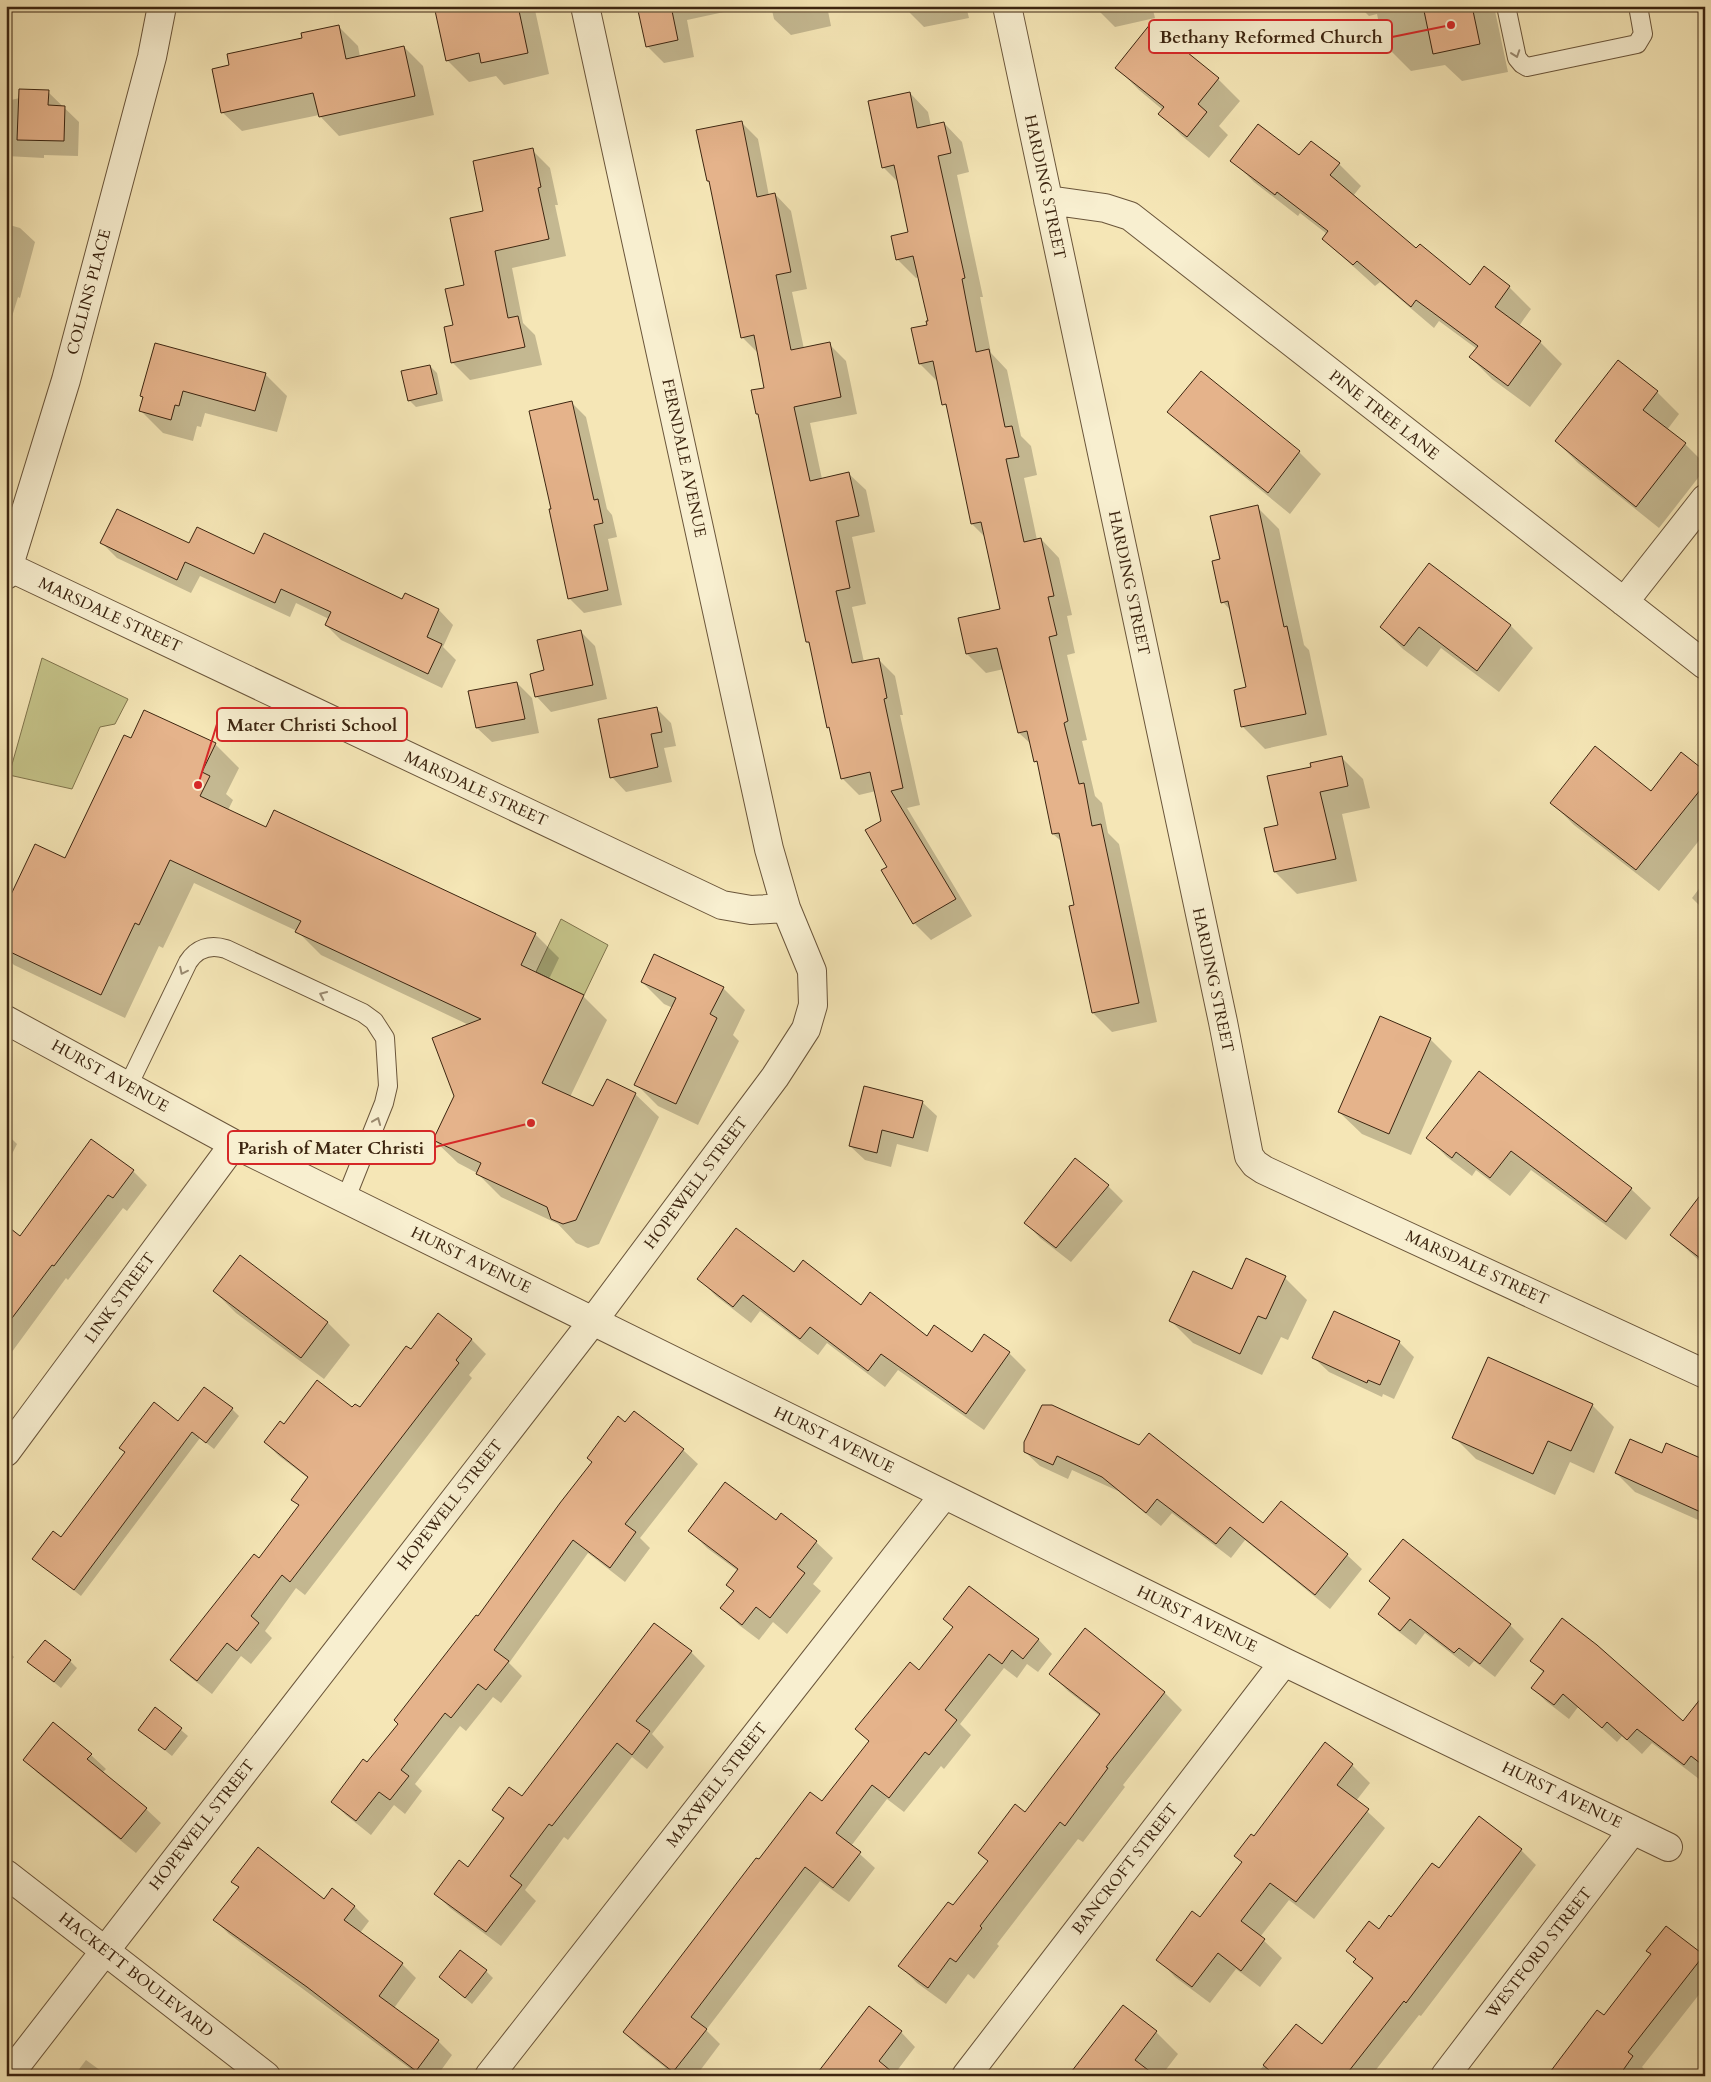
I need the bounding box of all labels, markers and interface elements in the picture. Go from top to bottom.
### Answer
callout: Bethany Reformed Church [1149,20,1392,53]
text: Bethany Reformed Church [1159,25,1383,50]
one-way arrow [1511,49,1521,57]
street label: HARDING STREET [1019,113,1071,262]
street label: COLLINS PLACE [62,227,116,357]
street label: PINE TREE LANE [1324,365,1444,465]
street label: FERNDALE AVENUE [656,377,712,539]
street label: HARDING STREET [1103,509,1155,658]
street label: MARSDALE STREET [35,572,186,658]
callout: Mater Christi School [217,708,407,741]
text: Mater Christi School [227,713,397,738]
street label: MARSDALE STREET [401,746,552,832]
street label: HARDING STREET [1187,906,1239,1055]
one-way arrow [179,966,189,975]
one-way arrow [319,991,328,1001]
street label: HURST AVENUE [47,1035,173,1117]
street label: HOPEWELL STREET [639,1112,753,1254]
one-way arrow [371,1117,381,1125]
callout: Parish of Mater Christi [228,1131,435,1164]
text: Parish of Mater Christi [238,1136,424,1161]
street label: HURST AVENUE [407,1221,535,1299]
street label: MARSDALE STREET [1402,1225,1553,1311]
street label: LINK STREET [80,1248,161,1348]
street label: HURST AVENUE [770,1401,898,1479]
street label: HOPEWELL STREET [392,1435,508,1575]
street label: HURST AVENUE [1133,1580,1261,1658]
street label: MAXWELL STREET [661,1718,773,1852]
street label: HOPEWELL STREET [144,1755,260,1895]
street label: HURST AVENUE [1498,1756,1626,1834]
street label: BANCROFT STREET [1067,1799,1183,1939]
street label: WESTFORD STREET [1480,1883,1597,2024]
street label: HACKETT BOULEVARD [54,1908,218,2042]

